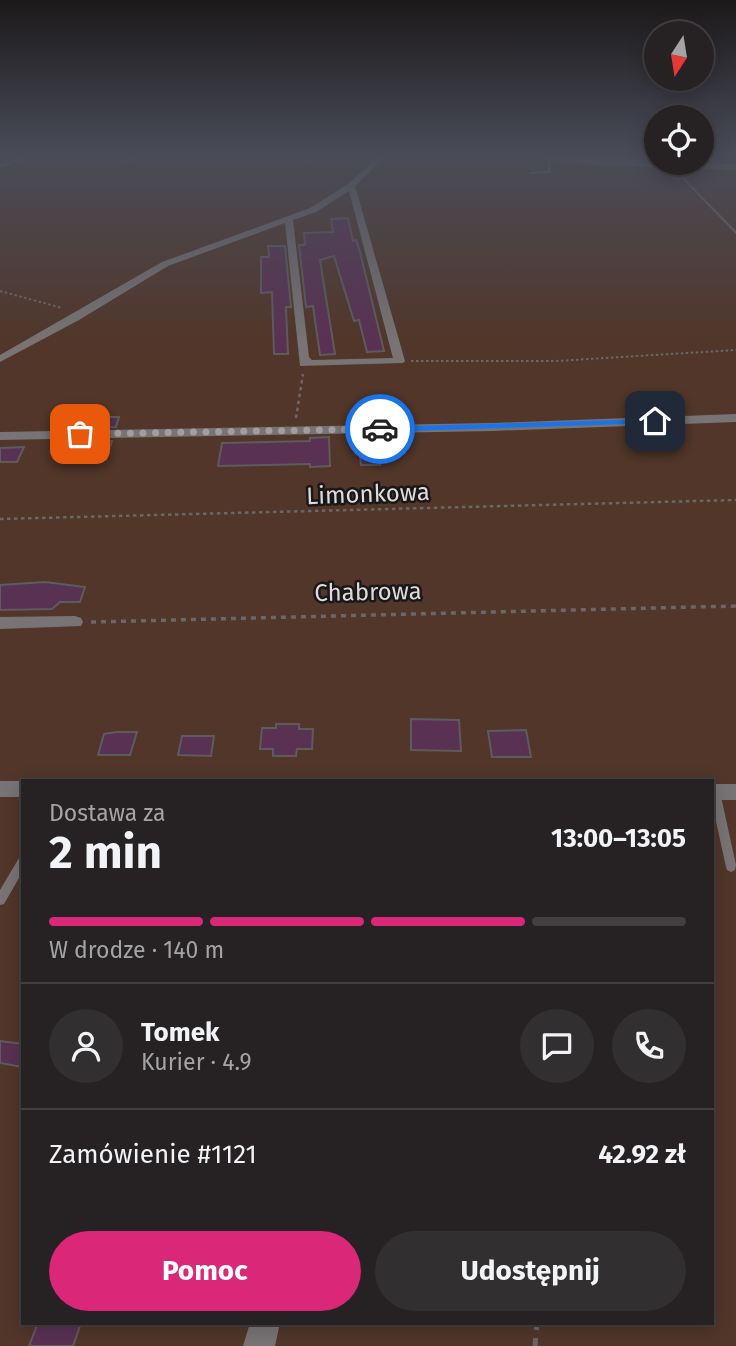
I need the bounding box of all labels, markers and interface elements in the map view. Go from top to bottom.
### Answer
north arrow [644,21,714,91]
map controls [644,21,714,175]
button: locate [644,105,714,175]
pin [625,391,685,451]
courier [345,394,415,464]
icon: home [636,402,674,440]
pin [50,404,110,464]
icon: car [361,410,399,448]
icon: bag [61,415,99,453]
street label: Limonkowa [306,478,430,510]
street label: Chabrowa [314,577,422,607]
text: Dostawa za [49,799,166,827]
text: 13:00–13:05 [551,823,686,854]
text: 2 min [49,825,162,880]
text: W drodze · 140 m [49,936,224,964]
button: person [49,1009,123,1083]
button: chat [520,1009,594,1083]
button: phone [612,1009,686,1083]
text: Tomek [141,1017,219,1048]
text: Kurier · 4.9 [141,1048,251,1076]
text: Zamówienie #1121 [49,1139,257,1170]
text: 42.92 zł [598,1139,686,1170]
button: Pomoc [49,1231,361,1311]
button: Udostępnij [375,1231,686,1311]

